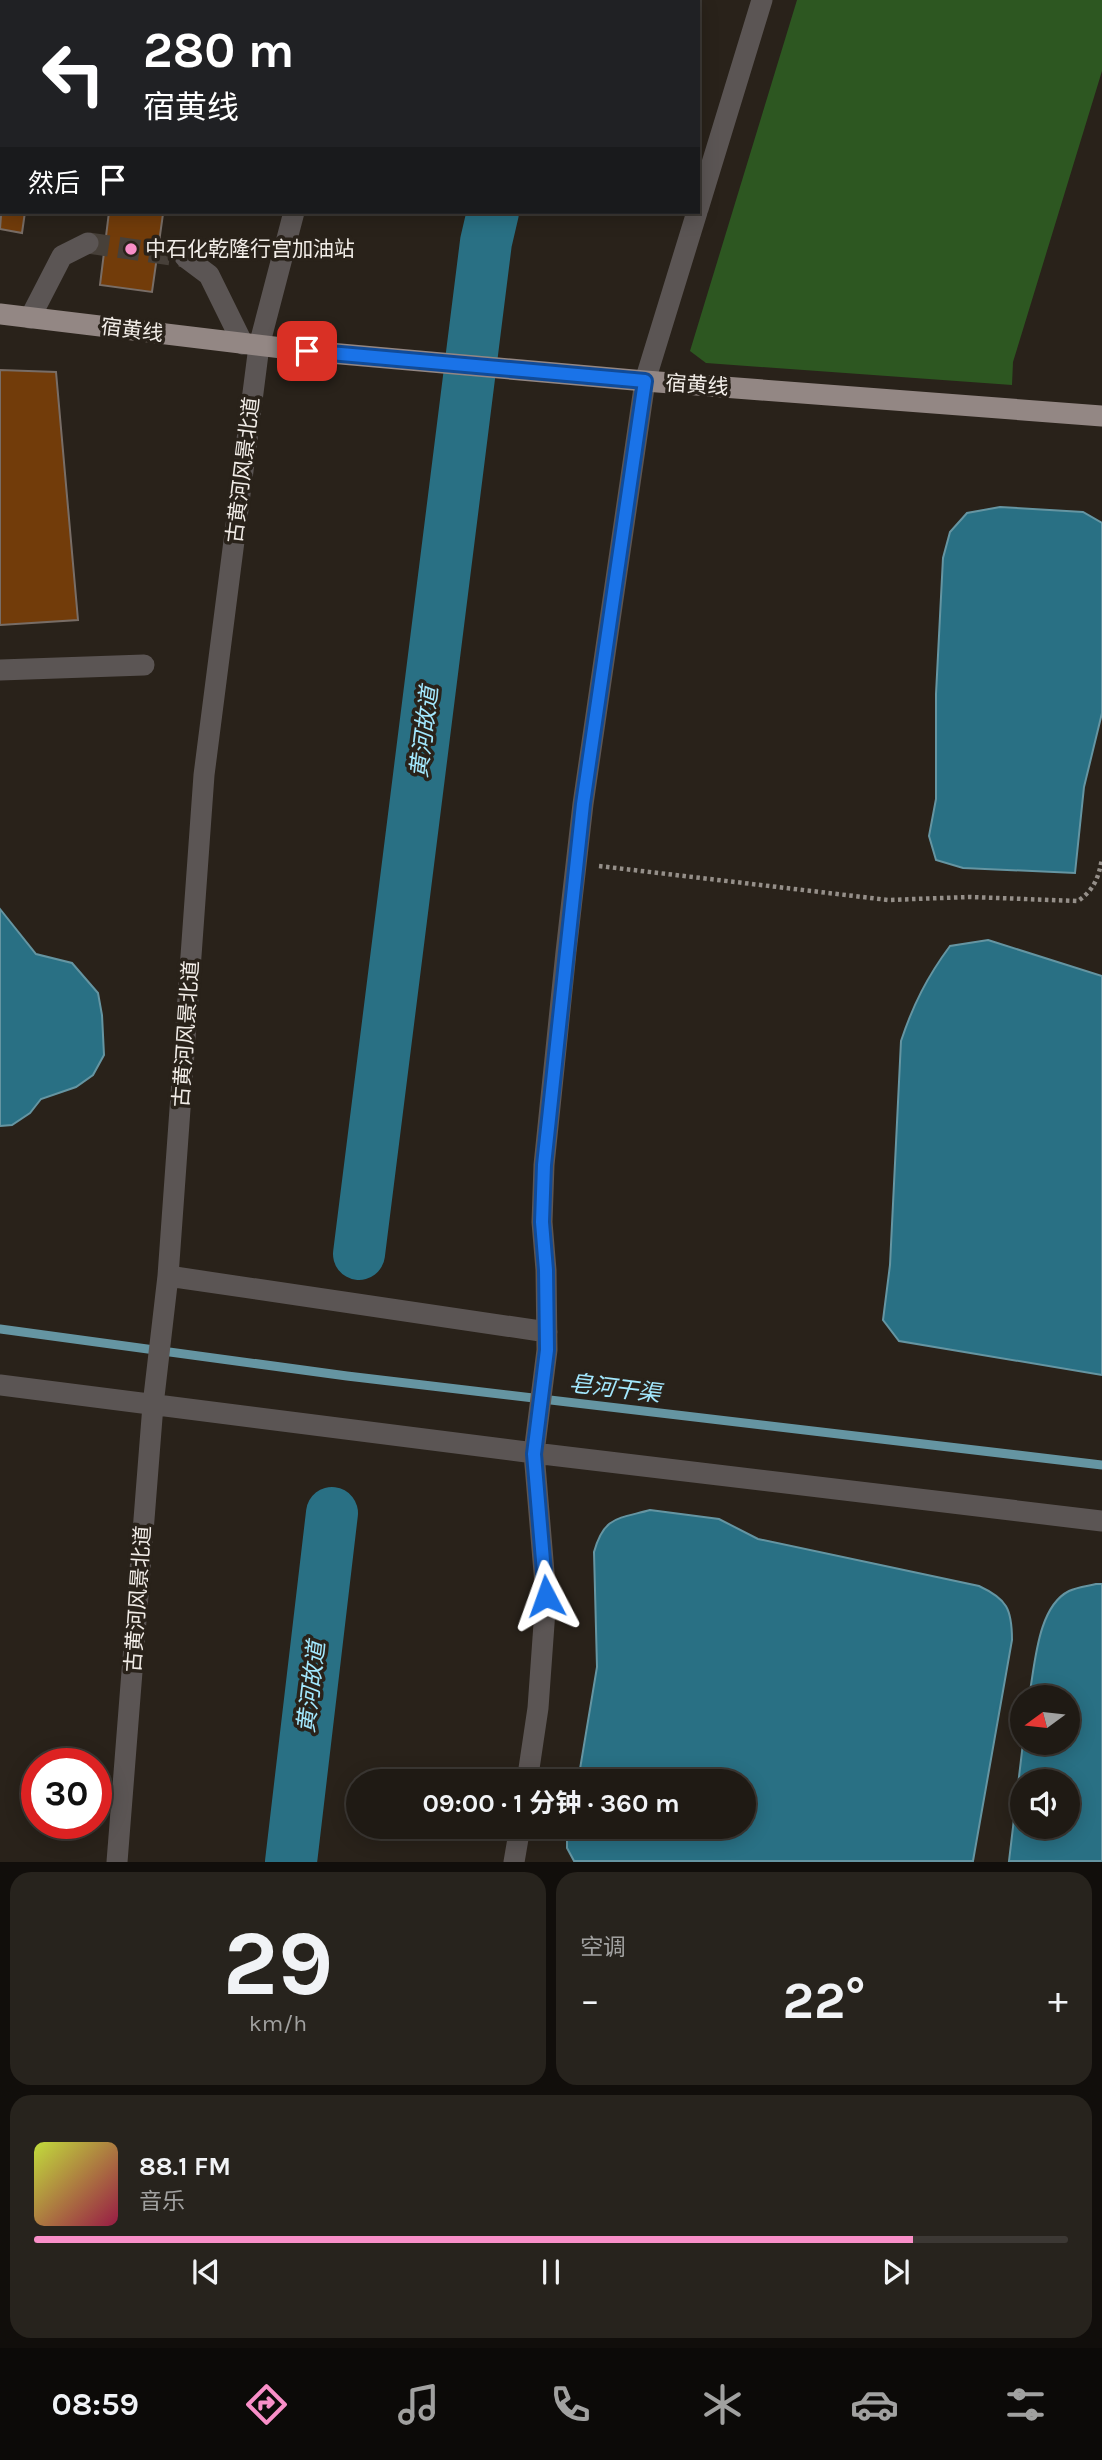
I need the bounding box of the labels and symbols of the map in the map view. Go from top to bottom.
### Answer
place label: 中石化乾隆行宫加油站 [145,237,355,261]
marker: 中石化乾隆行宫加油站 [123,241,139,257]
street label: 宿黄线 [99,314,165,346]
pin [277,321,337,381]
street label: 宿黄线 [665,371,729,399]
street label: 古黄河风景北道 [222,396,264,544]
water label: 黄河故道 [405,682,444,779]
street label: 古黄河风景北道 [169,960,203,1108]
water label: 皂河干渠 [568,1369,665,1408]
street label: 古黄河风景北道 [121,1525,155,1673]
position arrow [509,1559,583,1633]
water label: 黄河故道 [292,1637,331,1734]
north arrow [1010,1685,1080,1755]
speed limit sign: 30 [21,1748,112,1839]

